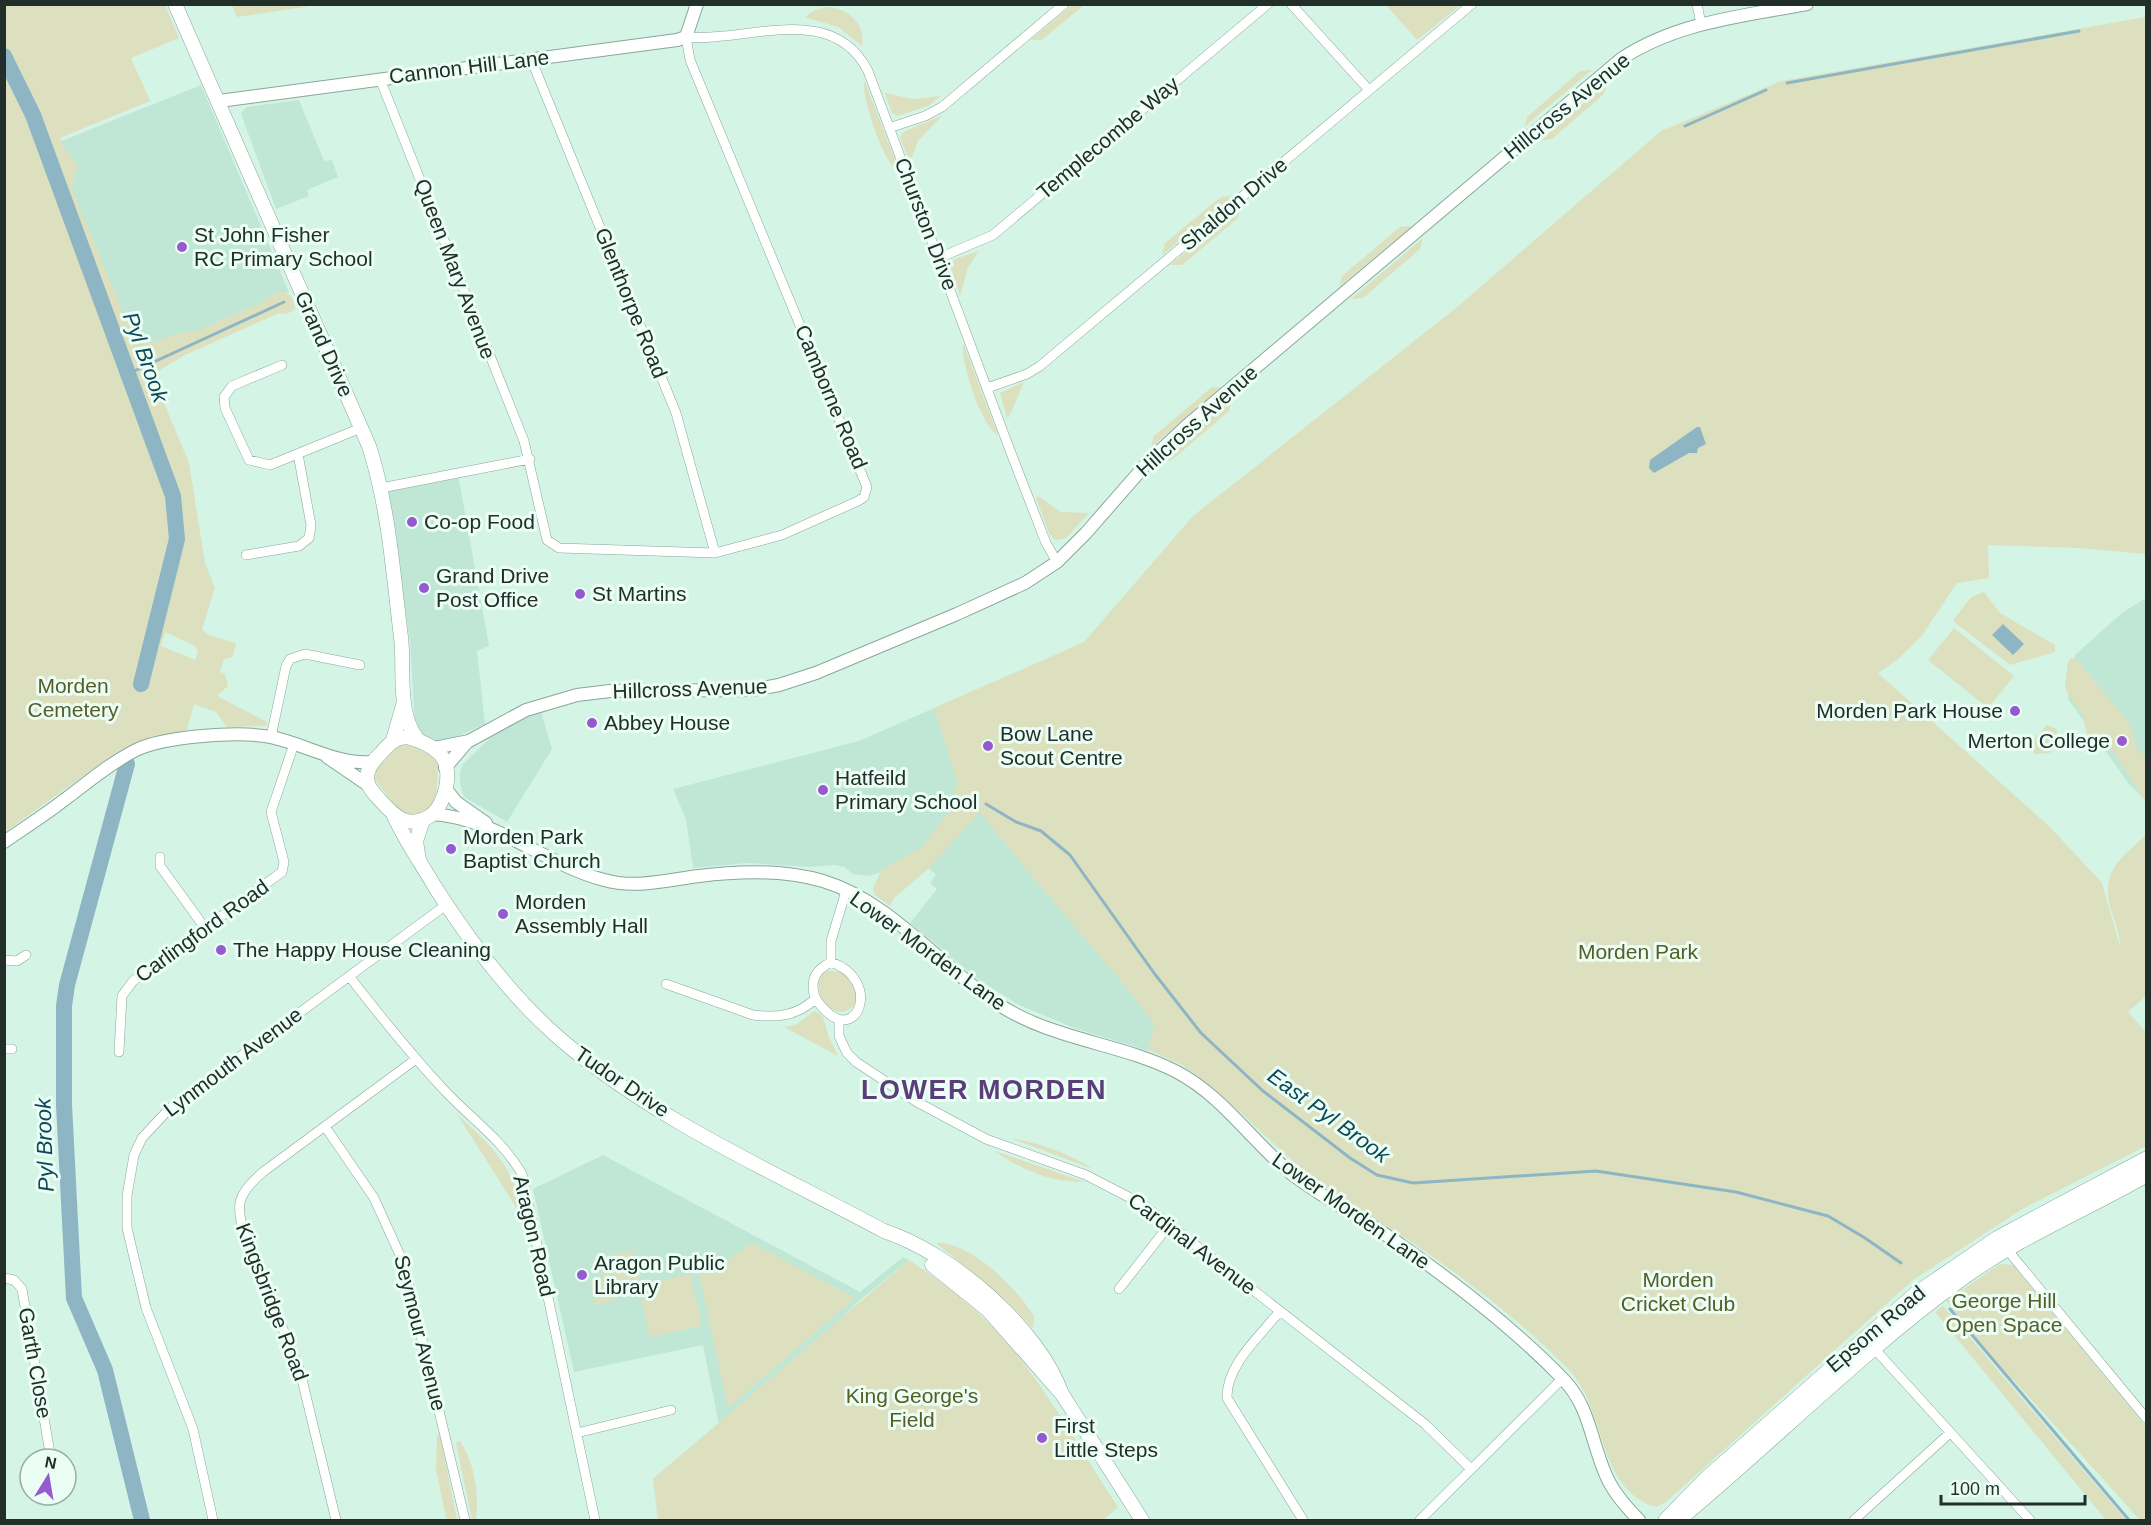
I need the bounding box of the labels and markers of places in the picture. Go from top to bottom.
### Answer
place label: St John Fisher RC Primary School [194,223,373,270]
marker: St John Fisher RC Primary School [175,240,189,254]
place label: Co-op Food [424,510,535,533]
marker: Co-op Food [405,515,419,529]
place label: Grand Drive Post Office [436,564,549,611]
marker: Grand Drive Post Office [417,581,431,595]
place label: St Martins [592,582,687,605]
marker: St Martins [573,587,587,601]
place label: Morden Park House [1816,699,2003,722]
marker: Morden Park House [2008,704,2022,718]
place label: Abbey House [604,711,730,734]
marker: Abbey House [585,716,599,730]
place label: Bow Lane Scout Centre [1000,722,1123,769]
place label: Merton College [1968,729,2110,752]
marker: Merton College [2115,734,2129,748]
marker: Bow Lane Scout Centre [981,739,995,753]
place label: Hatfeild Primary School [835,766,977,813]
marker: Hatfeild Primary School [816,783,830,797]
place label: Morden Park Baptist Church [463,825,601,872]
marker: Morden Park Baptist Church [444,842,458,856]
place label: Morden Assembly Hall [515,890,648,937]
marker: Morden Assembly Hall [496,907,510,921]
place label: The Happy House Cleaning [233,938,491,961]
marker: The Happy House Cleaning [214,943,228,957]
place label: Aragon Public Library [594,1251,725,1298]
marker: Aragon Public Library [575,1268,589,1282]
place label: First Little Steps [1054,1414,1158,1461]
marker: First Little Steps [1035,1431,1049,1445]

